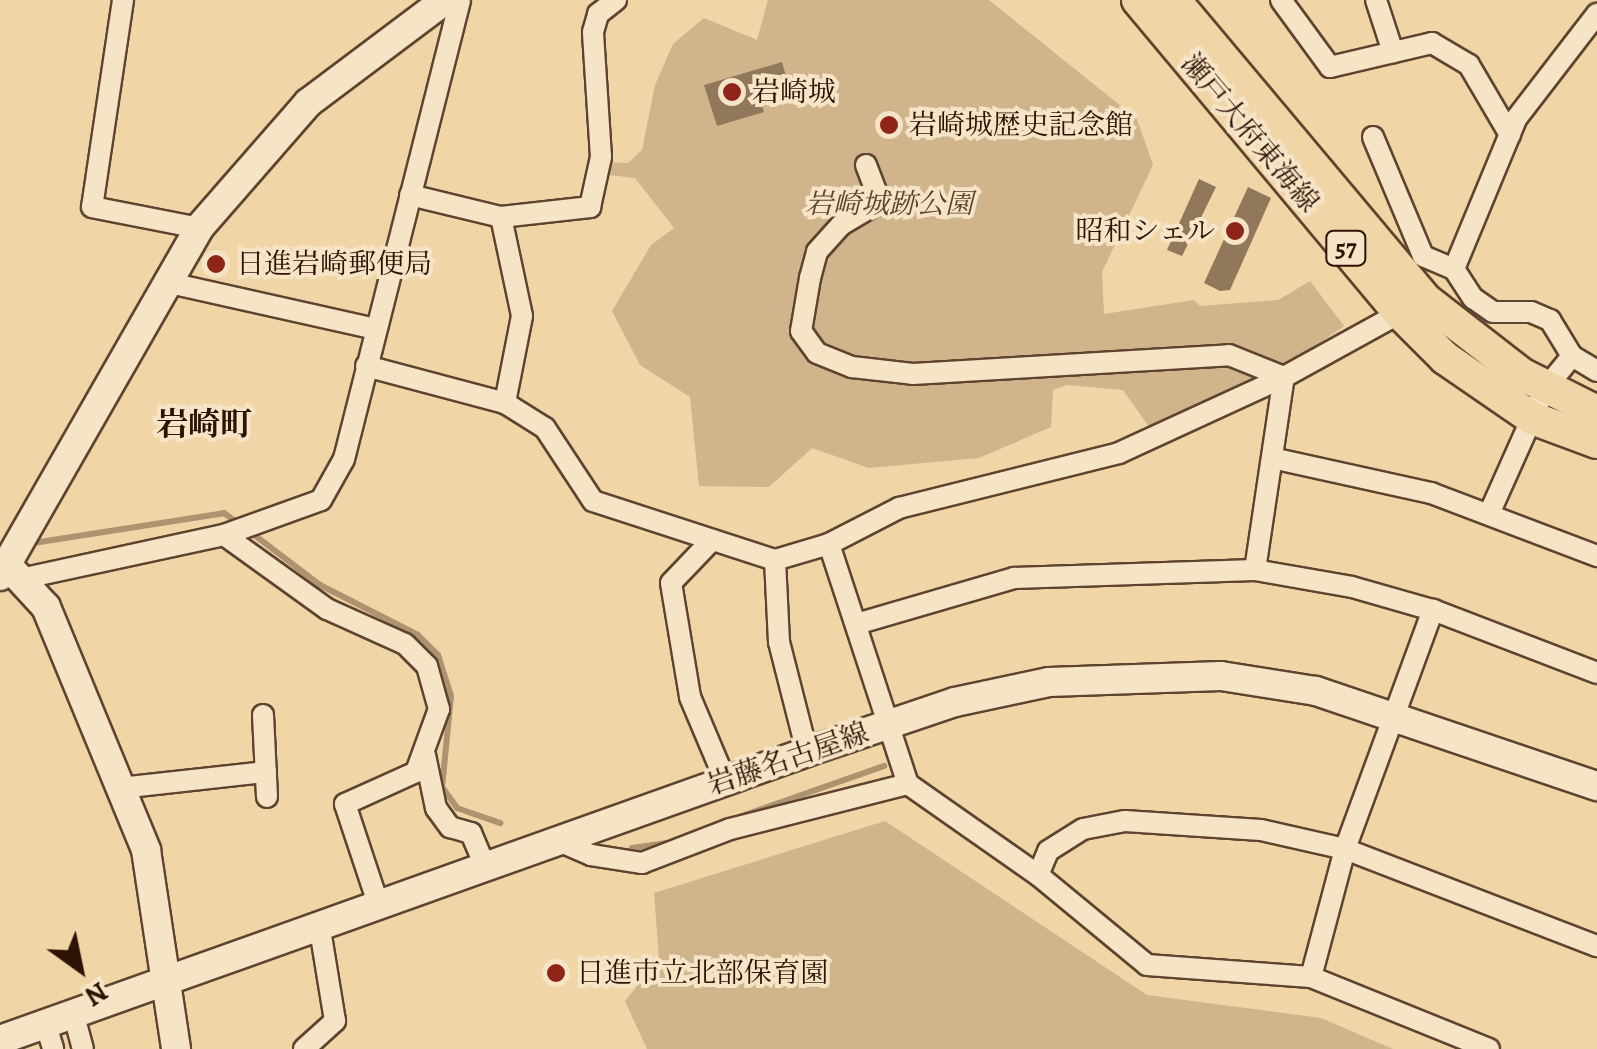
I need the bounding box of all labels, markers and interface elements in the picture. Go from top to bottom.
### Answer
street label: 瀬戸大府東海線 [1174,47,1326,219]
place label: 岩崎城 [752,75,836,109]
marker: 岩崎城 [721,81,743,103]
place label: 岩崎城歴史記念館 [909,108,1133,142]
marker: 岩崎城歴史記念館 [878,114,900,136]
park label: 岩崎城跡公園 [805,187,973,221]
place label: 昭和シェル [1075,214,1215,248]
marker: 昭和シェル [1224,220,1246,242]
road number: 57 [1324,228,1368,268]
place label: 日進岩崎郵便局 [236,247,432,281]
marker: 日進岩崎郵便局 [205,253,227,275]
district label: 岩崎町 [156,405,252,443]
street label: 岩藤名古屋線 [703,716,873,802]
north arrow [30,919,130,1019]
place label: 日進市立北部保育園 [576,956,828,990]
marker: 日進市立北部保育園 [545,962,567,984]
text: N [77,973,115,1016]

